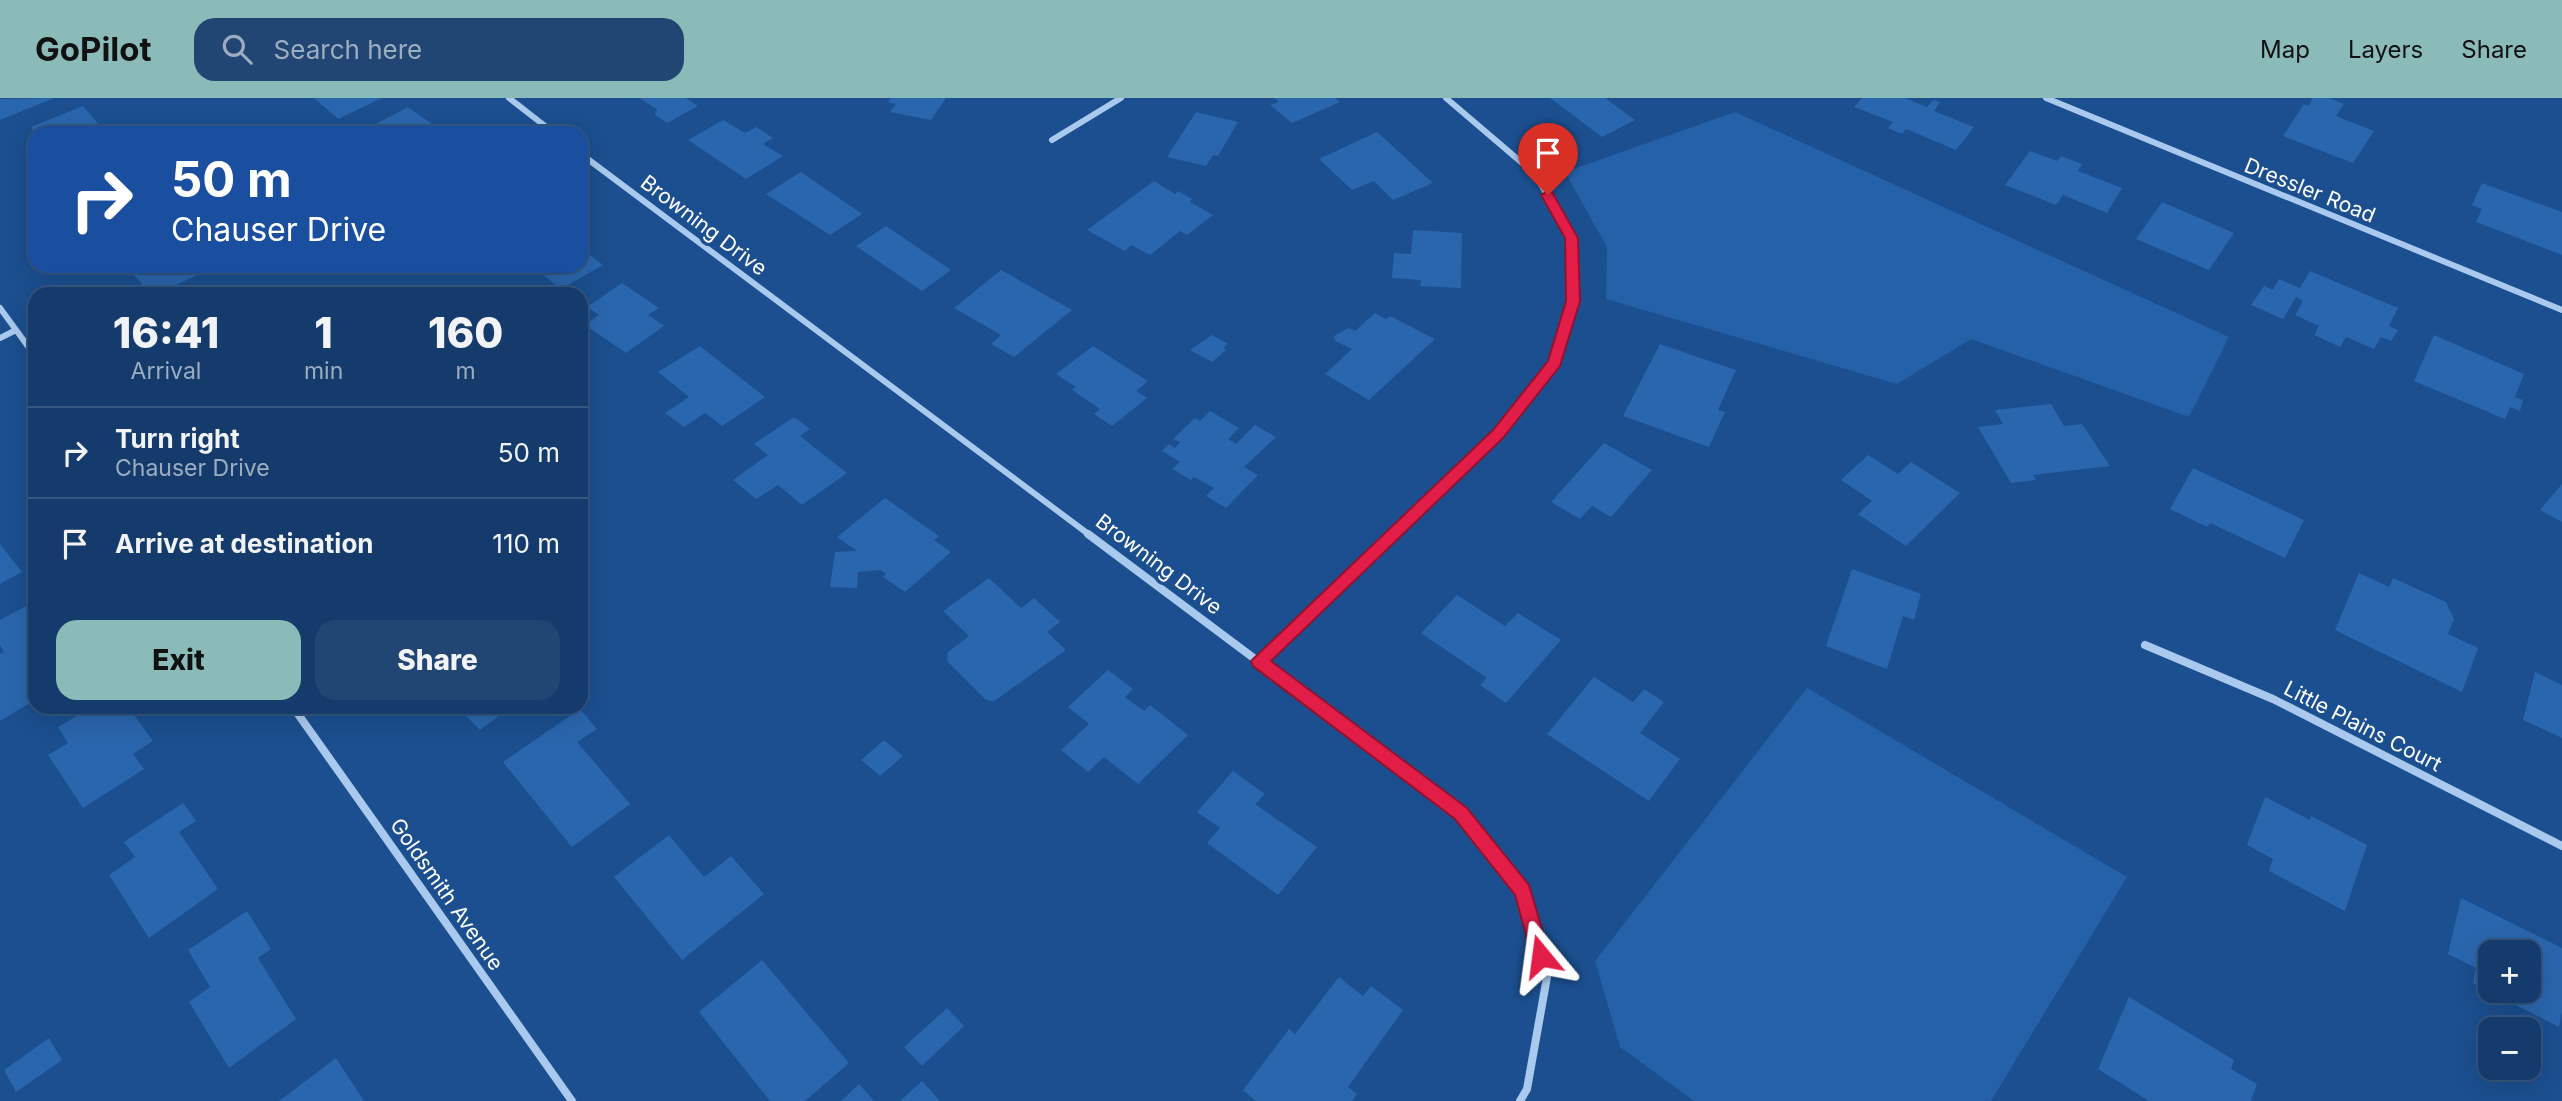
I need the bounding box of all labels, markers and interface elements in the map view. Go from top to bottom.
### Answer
search box [194,18,684,81]
text: GoPilot [35,29,152,69]
icon: search [218,30,256,68]
text: Search here [274,34,422,65]
text: Map [2260,35,2310,64]
text: Layers [2348,35,2423,64]
text: Share [2461,35,2527,64]
pin [1518,123,1578,195]
icon: arrive [1529,134,1567,172]
text: 50 m [171,150,292,209]
street label: Dressler Road [2241,152,2379,228]
icon: right [56,154,147,245]
street label: Browning Drive [636,169,772,281]
text: Chauser Drive [171,210,386,249]
text: 16:41 [113,307,219,358]
text: 1 [314,307,333,358]
text: 160 [428,307,503,358]
text: Arrival [131,357,201,385]
text: min [304,357,343,385]
text: m [456,357,476,385]
text: Turn right [115,423,240,454]
icon: right [56,434,94,472]
text: 50 m [498,437,560,468]
text: Chauser Drive [115,454,270,482]
street label: Browning Drive [1091,508,1227,620]
icon: arrive [56,525,94,563]
text: Arrive at destination [115,528,374,559]
text: 110 m [492,528,560,559]
button: Exit [56,620,301,700]
button: Share [315,620,560,700]
street label: Little Plains Court [2280,675,2446,777]
street label: Goldsmith Avenue [385,813,509,975]
position arrow [1504,919,1578,993]
map controls [2478,940,2541,1080]
button: + [2478,940,2541,1003]
button: − [2478,1017,2541,1080]

